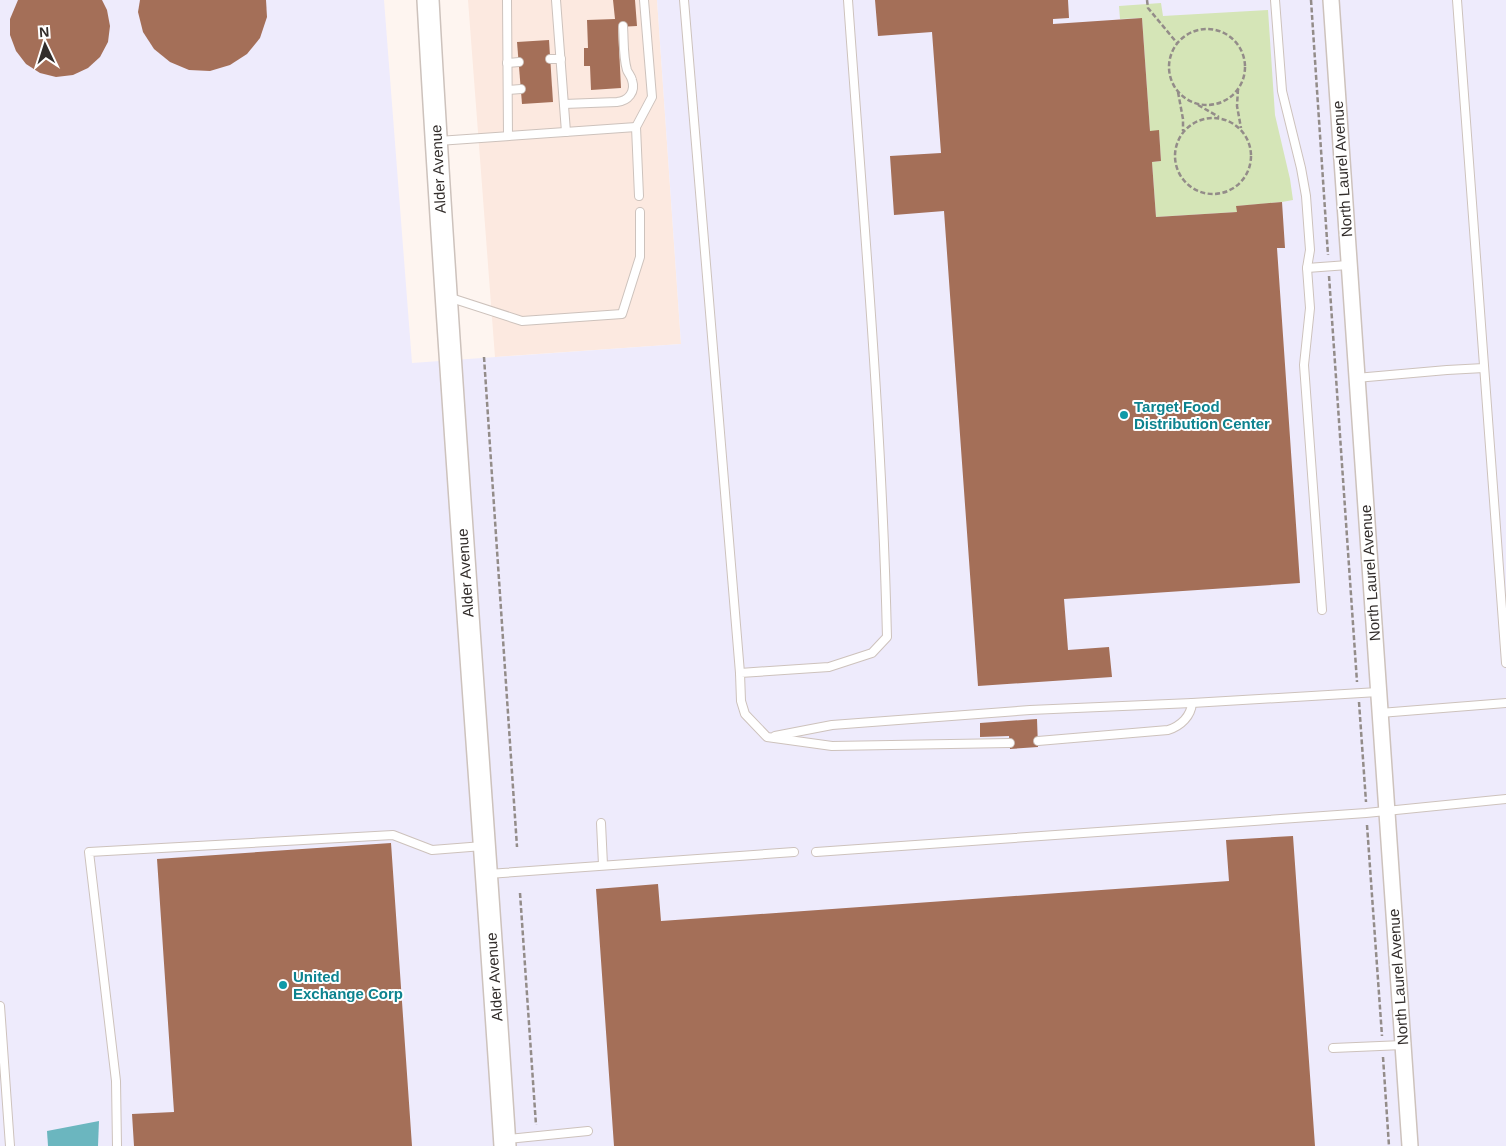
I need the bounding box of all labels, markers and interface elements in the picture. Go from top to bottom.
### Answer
north arrow [20,20,70,70]
text: N [38,24,50,40]
street label: North Laurel Avenue [1329,100,1355,238]
street label: Alder Avenue [427,124,449,214]
place label: Target Food Distribution Center [1134,398,1270,432]
marker: Target Food Distribution Center [1118,409,1130,421]
street label: North Laurel Avenue [1357,504,1383,642]
street label: Alder Avenue [453,528,477,618]
street label: North Laurel Avenue [1385,908,1411,1046]
street label: Alder Avenue [482,932,506,1022]
place label: United Exchange Corp [293,968,403,1002]
marker: United Exchange Corp [277,979,289,991]

